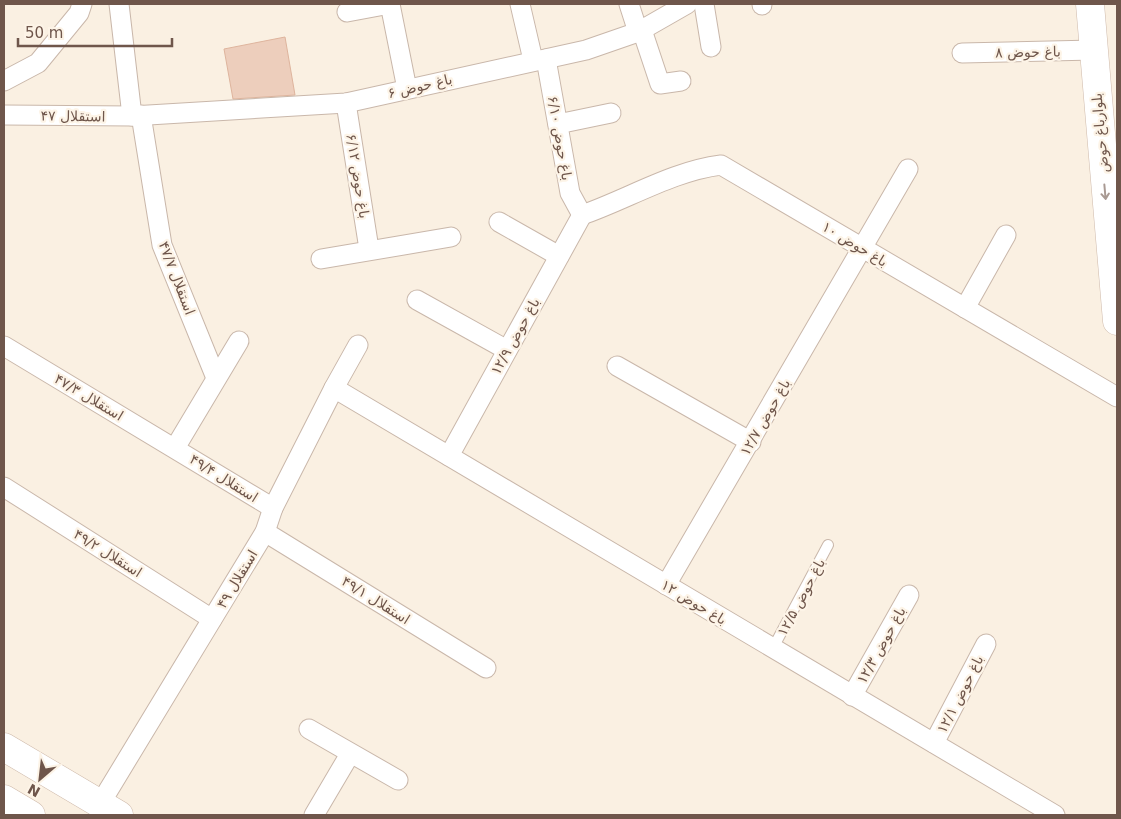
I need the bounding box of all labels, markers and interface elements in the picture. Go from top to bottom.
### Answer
scale bar [18,15,171,47]
text: 50 m [25,24,63,42]
street label: ۸ باغ حوض [995,43,1061,62]
street label: ۶ باغ حوض [386,71,454,102]
street label: بلوارباغ حوض [1089,92,1112,174]
street label: ۶/۱۰ باغ حوض [544,95,575,182]
street label: ۴۷ استقلال [40,107,106,125]
street label: ۶/۱۲ باغ حوض [342,133,373,220]
one-way arrow [1100,184,1110,200]
street label: ۱۰ باغ حوض [819,218,891,271]
street label: ۴۷/۷ استقلال [156,239,198,317]
street label: ۱۲/۹ باغ حوض [487,295,544,378]
street label: ۴۷/۳ استقلال [52,370,126,424]
street label: ۱۲/۷ باغ حوض [737,376,794,459]
street label: ۴۹/۴ استقلال [187,451,261,505]
street label: ۴۹/۲ استقلال [71,526,145,580]
street label: ۴۹ استقلال [213,547,261,611]
street label: ۱۲/۵ باغ حوض [774,555,829,639]
street label: ۴۹/۱ استقلال [339,573,413,627]
street label: ۱۲ باغ حوض [658,576,730,629]
street label: ۱۲/۳ باغ حوض [853,604,910,687]
street label: ۱۲/۱ باغ حوض [933,652,987,736]
north arrow [15,754,65,804]
text: N [25,781,43,800]

